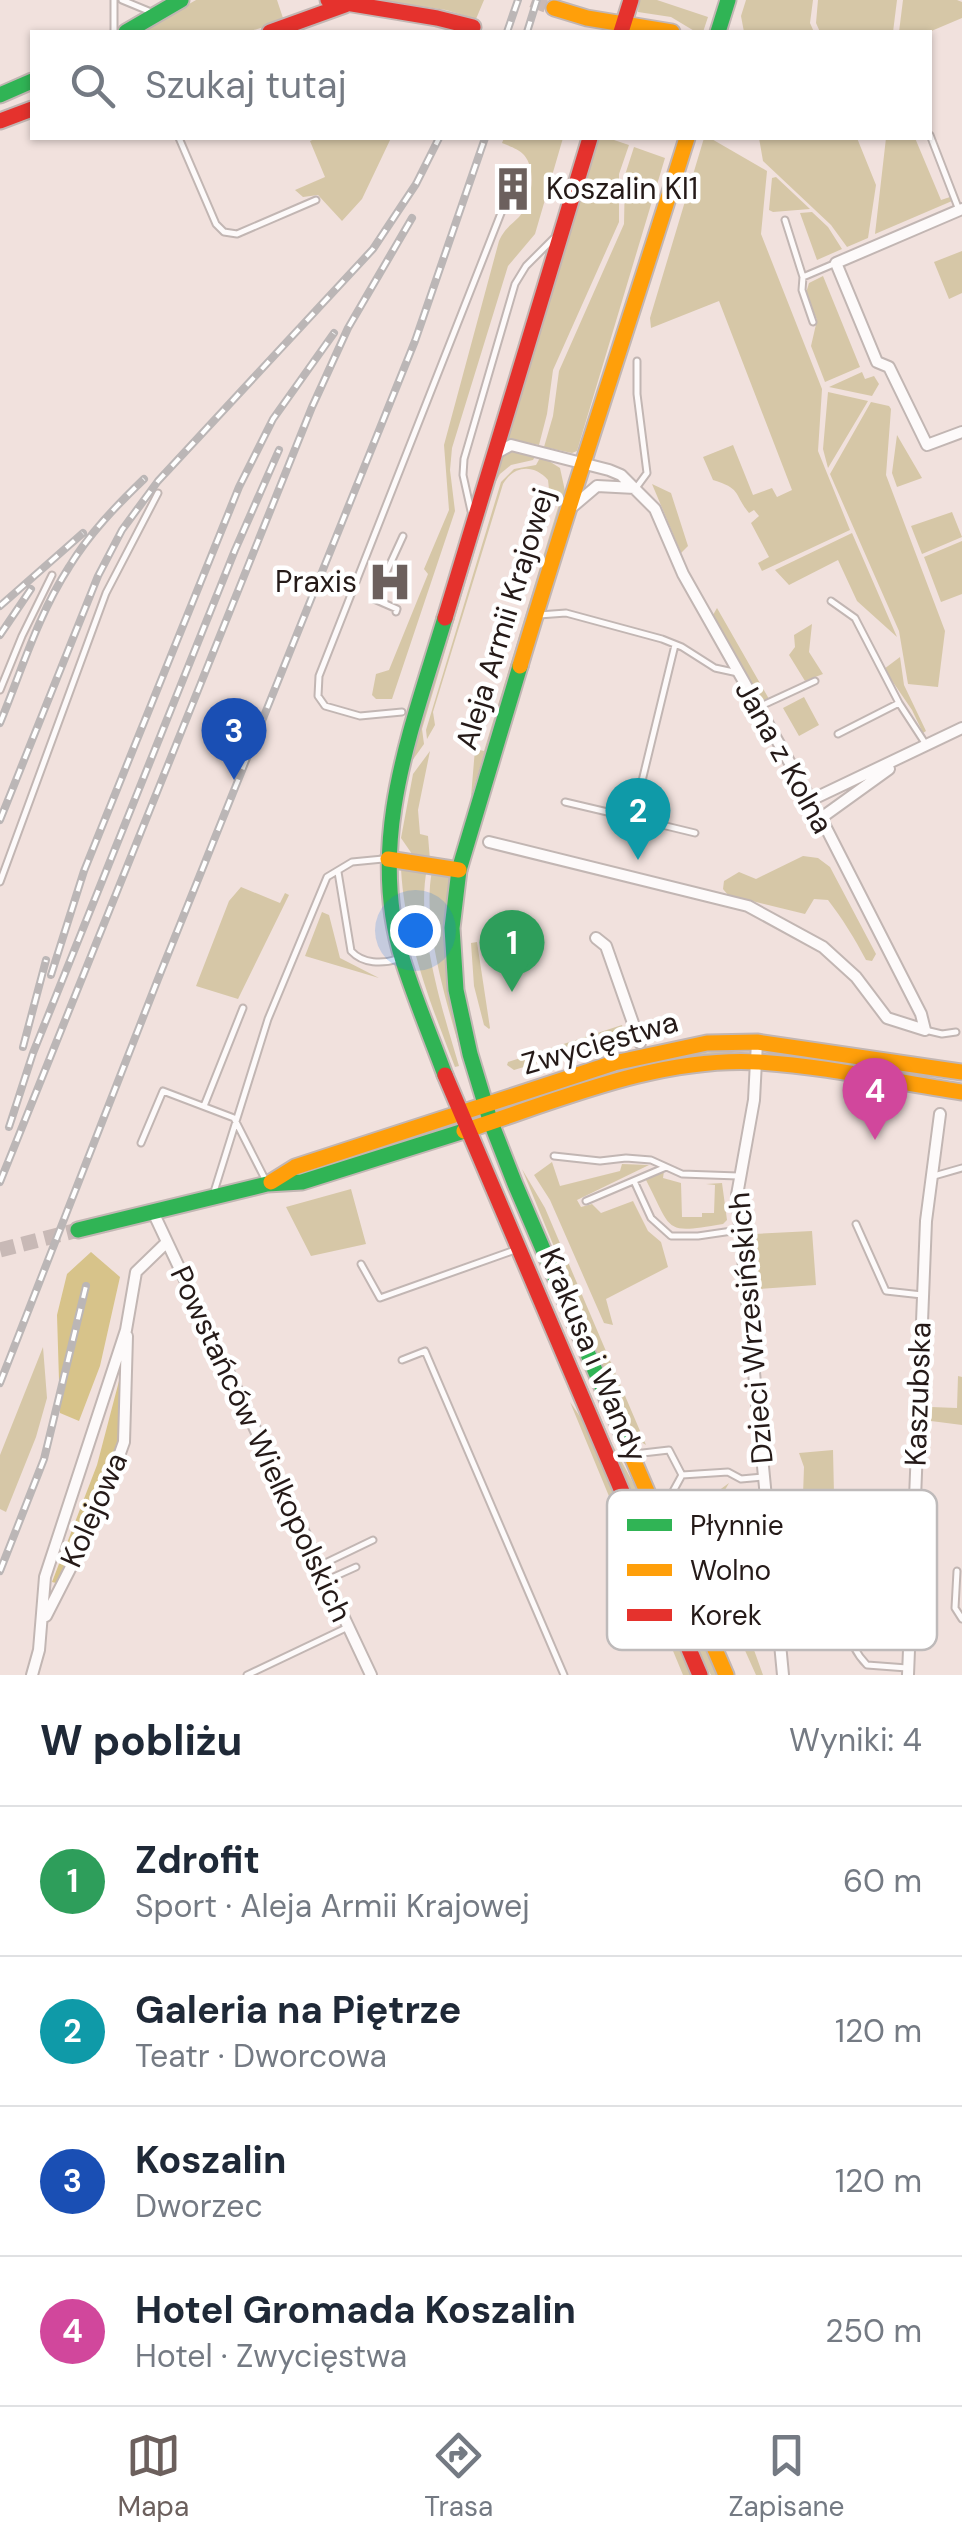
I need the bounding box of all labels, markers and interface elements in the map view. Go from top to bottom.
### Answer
search box [30,30,932,140]
icon: search [65,58,120,113]
text: Szukaj tutaj [145,60,347,110]
building icon: Koszalin Kl1 [489,165,537,213]
place label: Koszalin Kl1 [546,169,698,208]
street label: Aleja Armii Krajowej [446,483,563,754]
hospital icon: Praxis [366,558,414,606]
place label: Praxis [275,562,357,601]
street label: Jana z Kolna [726,673,842,840]
pin: 3 [202,698,266,780]
pin: 2 [606,778,670,860]
your location [390,905,441,956]
pin: 1 [480,910,544,992]
street label: Zwycięstwa [517,1002,682,1083]
pin: 4 [842,1058,908,1140]
street label: Dzieci Wrzesińskich [719,1191,782,1466]
street label: Krakusa i Wandy [531,1242,656,1468]
street label: Powstańców Wielkopolskich [162,1260,361,1628]
street label: Kaszubska [895,1321,940,1467]
street label: Kolejowa [51,1446,136,1573]
legend [607,1490,937,1650]
text: Płynnie [690,1507,784,1544]
text: Wolno [690,1552,771,1589]
text: Korek [690,1597,762,1634]
text: W pobliżu [40,1713,242,1768]
text: Wyniki: 4 [789,1719,922,1761]
text: Zdrofit [135,1835,260,1885]
text: 1 [67,1860,78,1902]
text: 60 m [843,1860,922,1902]
text: Sport · Aleja Armii Krajowej [135,1885,530,1927]
text: Galeria na Piętrze [135,1985,462,2035]
text: 2 [63,2010,82,2052]
text: 120 m [835,2010,922,2052]
text: Teatr · Dworcowa [135,2035,387,2077]
text: Koszalin [135,2135,286,2185]
text: 3 [63,2160,82,2202]
text: 120 m [835,2160,922,2202]
text: Dworzec [135,2185,263,2227]
text: Hotel Gromada Koszalin [135,2285,576,2335]
text: 4 [62,2310,83,2352]
text: 250 m [825,2310,922,2352]
text: Hotel · Zwycięstwa [135,2335,407,2377]
tab: Mapa [118,2428,189,2525]
tab: Trasa [424,2428,493,2525]
tab: Zapisane [728,2428,844,2525]

